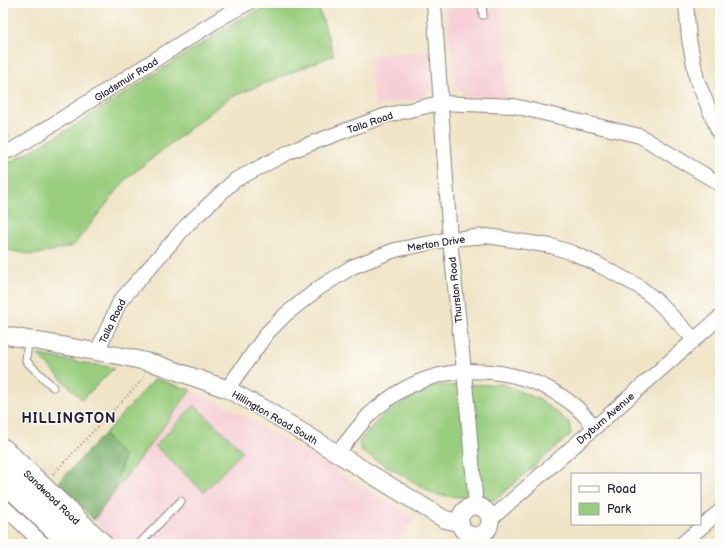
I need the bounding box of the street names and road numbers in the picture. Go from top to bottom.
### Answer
street label: Gladsmuir Road [93,55,161,104]
street label: Talla Road [346,109,395,136]
street label: Merton Drive [406,233,466,254]
street label: Thurston Road [447,256,465,324]
street label: Talla Road [97,297,129,345]
street label: Hillington Road South [229,388,320,448]
street label: Dryburn Avenue [574,390,637,447]
street label: Sandwood Road [21,468,82,528]

